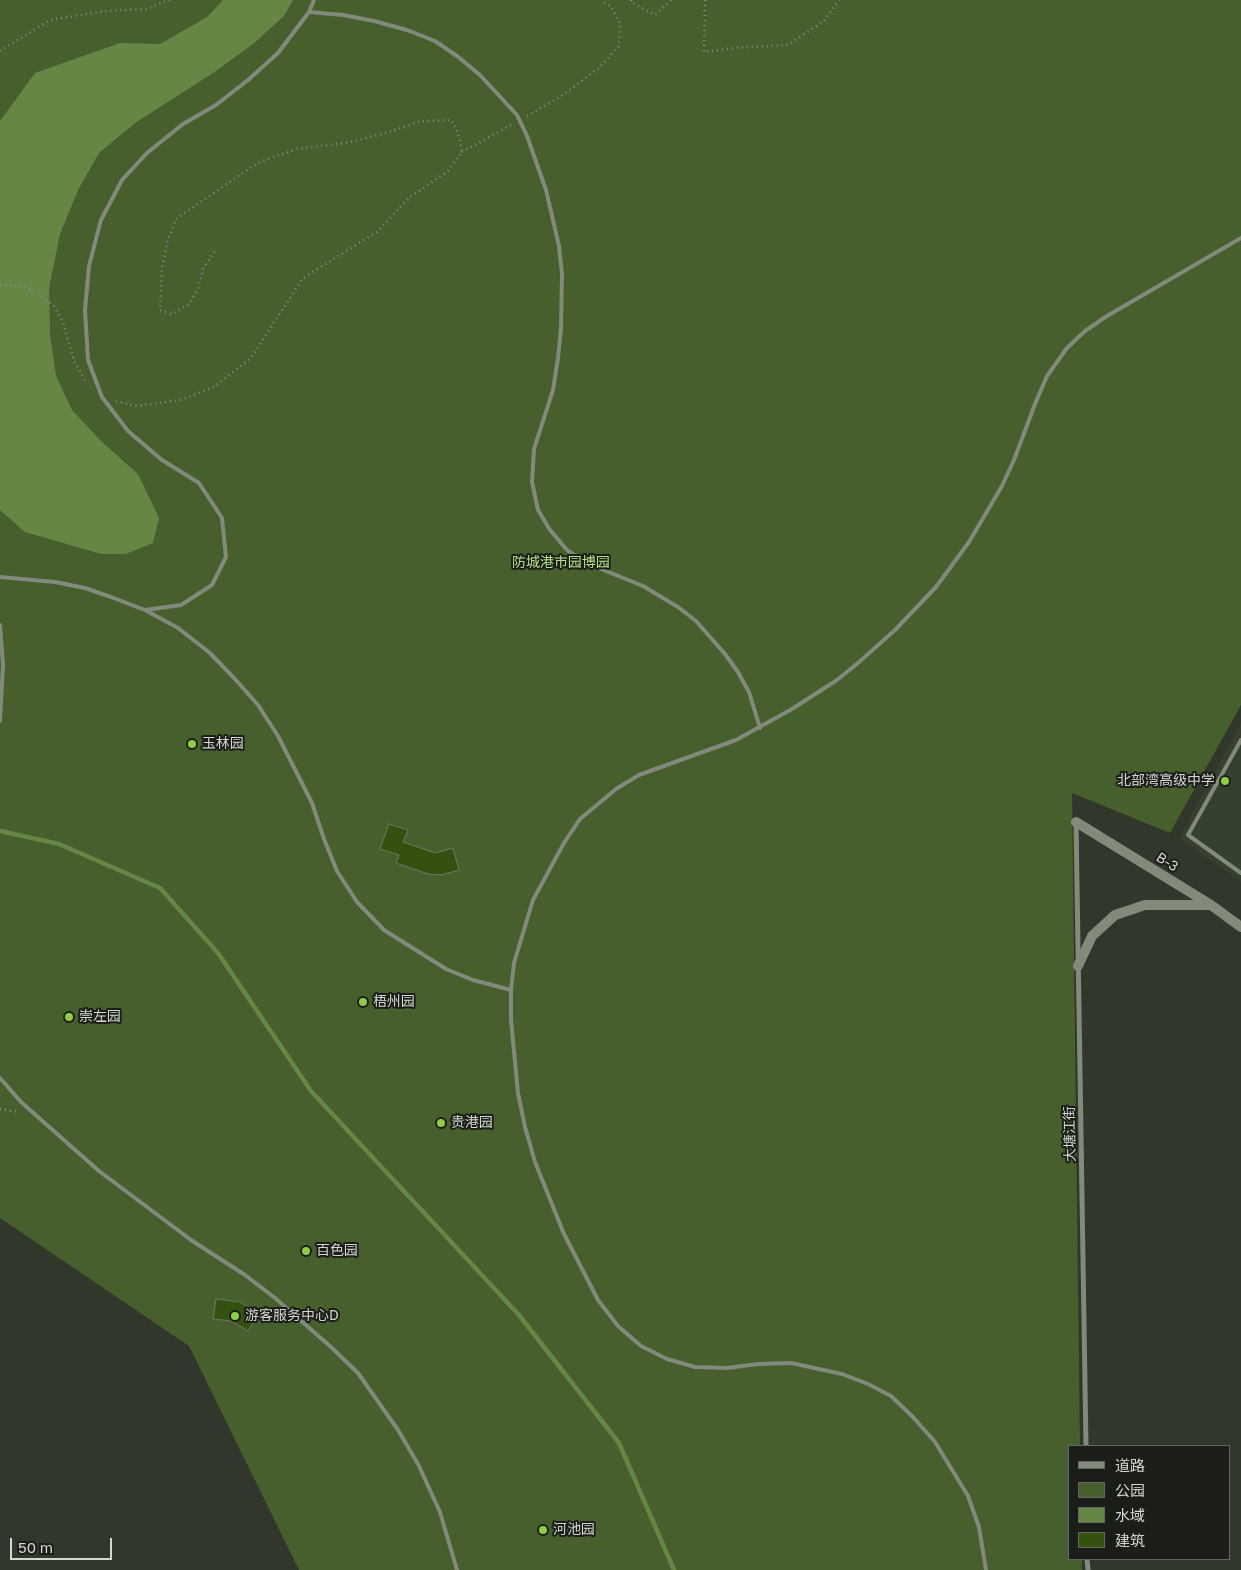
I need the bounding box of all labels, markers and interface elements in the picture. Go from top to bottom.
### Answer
park label: 防城港市园博园 [512,555,610,571]
place label: 玉林园 [202,736,244,752]
marker: 玉林园 [186,738,198,750]
place label: 北部湾高级中学 [1117,773,1215,789]
marker: 北部湾高级中学 [1219,775,1231,787]
street label: B-3 [1153,849,1181,875]
place label: 梧州园 [373,994,415,1010]
marker: 梧州园 [357,996,369,1008]
place label: 崇左园 [79,1009,121,1025]
marker: 崇左园 [63,1011,75,1023]
street label: 大塘江街 [1061,1106,1079,1162]
place label: 贵港园 [451,1115,493,1131]
marker: 贵港园 [435,1117,447,1129]
place label: 百色园 [316,1243,358,1259]
marker: 百色园 [300,1245,312,1257]
place label: 游客服务中心D [245,1308,339,1324]
marker: 游客服务中心D [229,1310,241,1322]
legend [1068,1445,1231,1560]
text: 道路 [1115,1456,1145,1474]
text: 公园 [1115,1481,1145,1499]
text: 水域 [1115,1506,1145,1524]
place label: 河池园 [553,1522,595,1538]
marker: 河池园 [537,1524,549,1536]
scale bar [12,1528,115,1560]
text: 建筑 [1115,1531,1145,1549]
text: 50 m [18,1538,53,1556]

